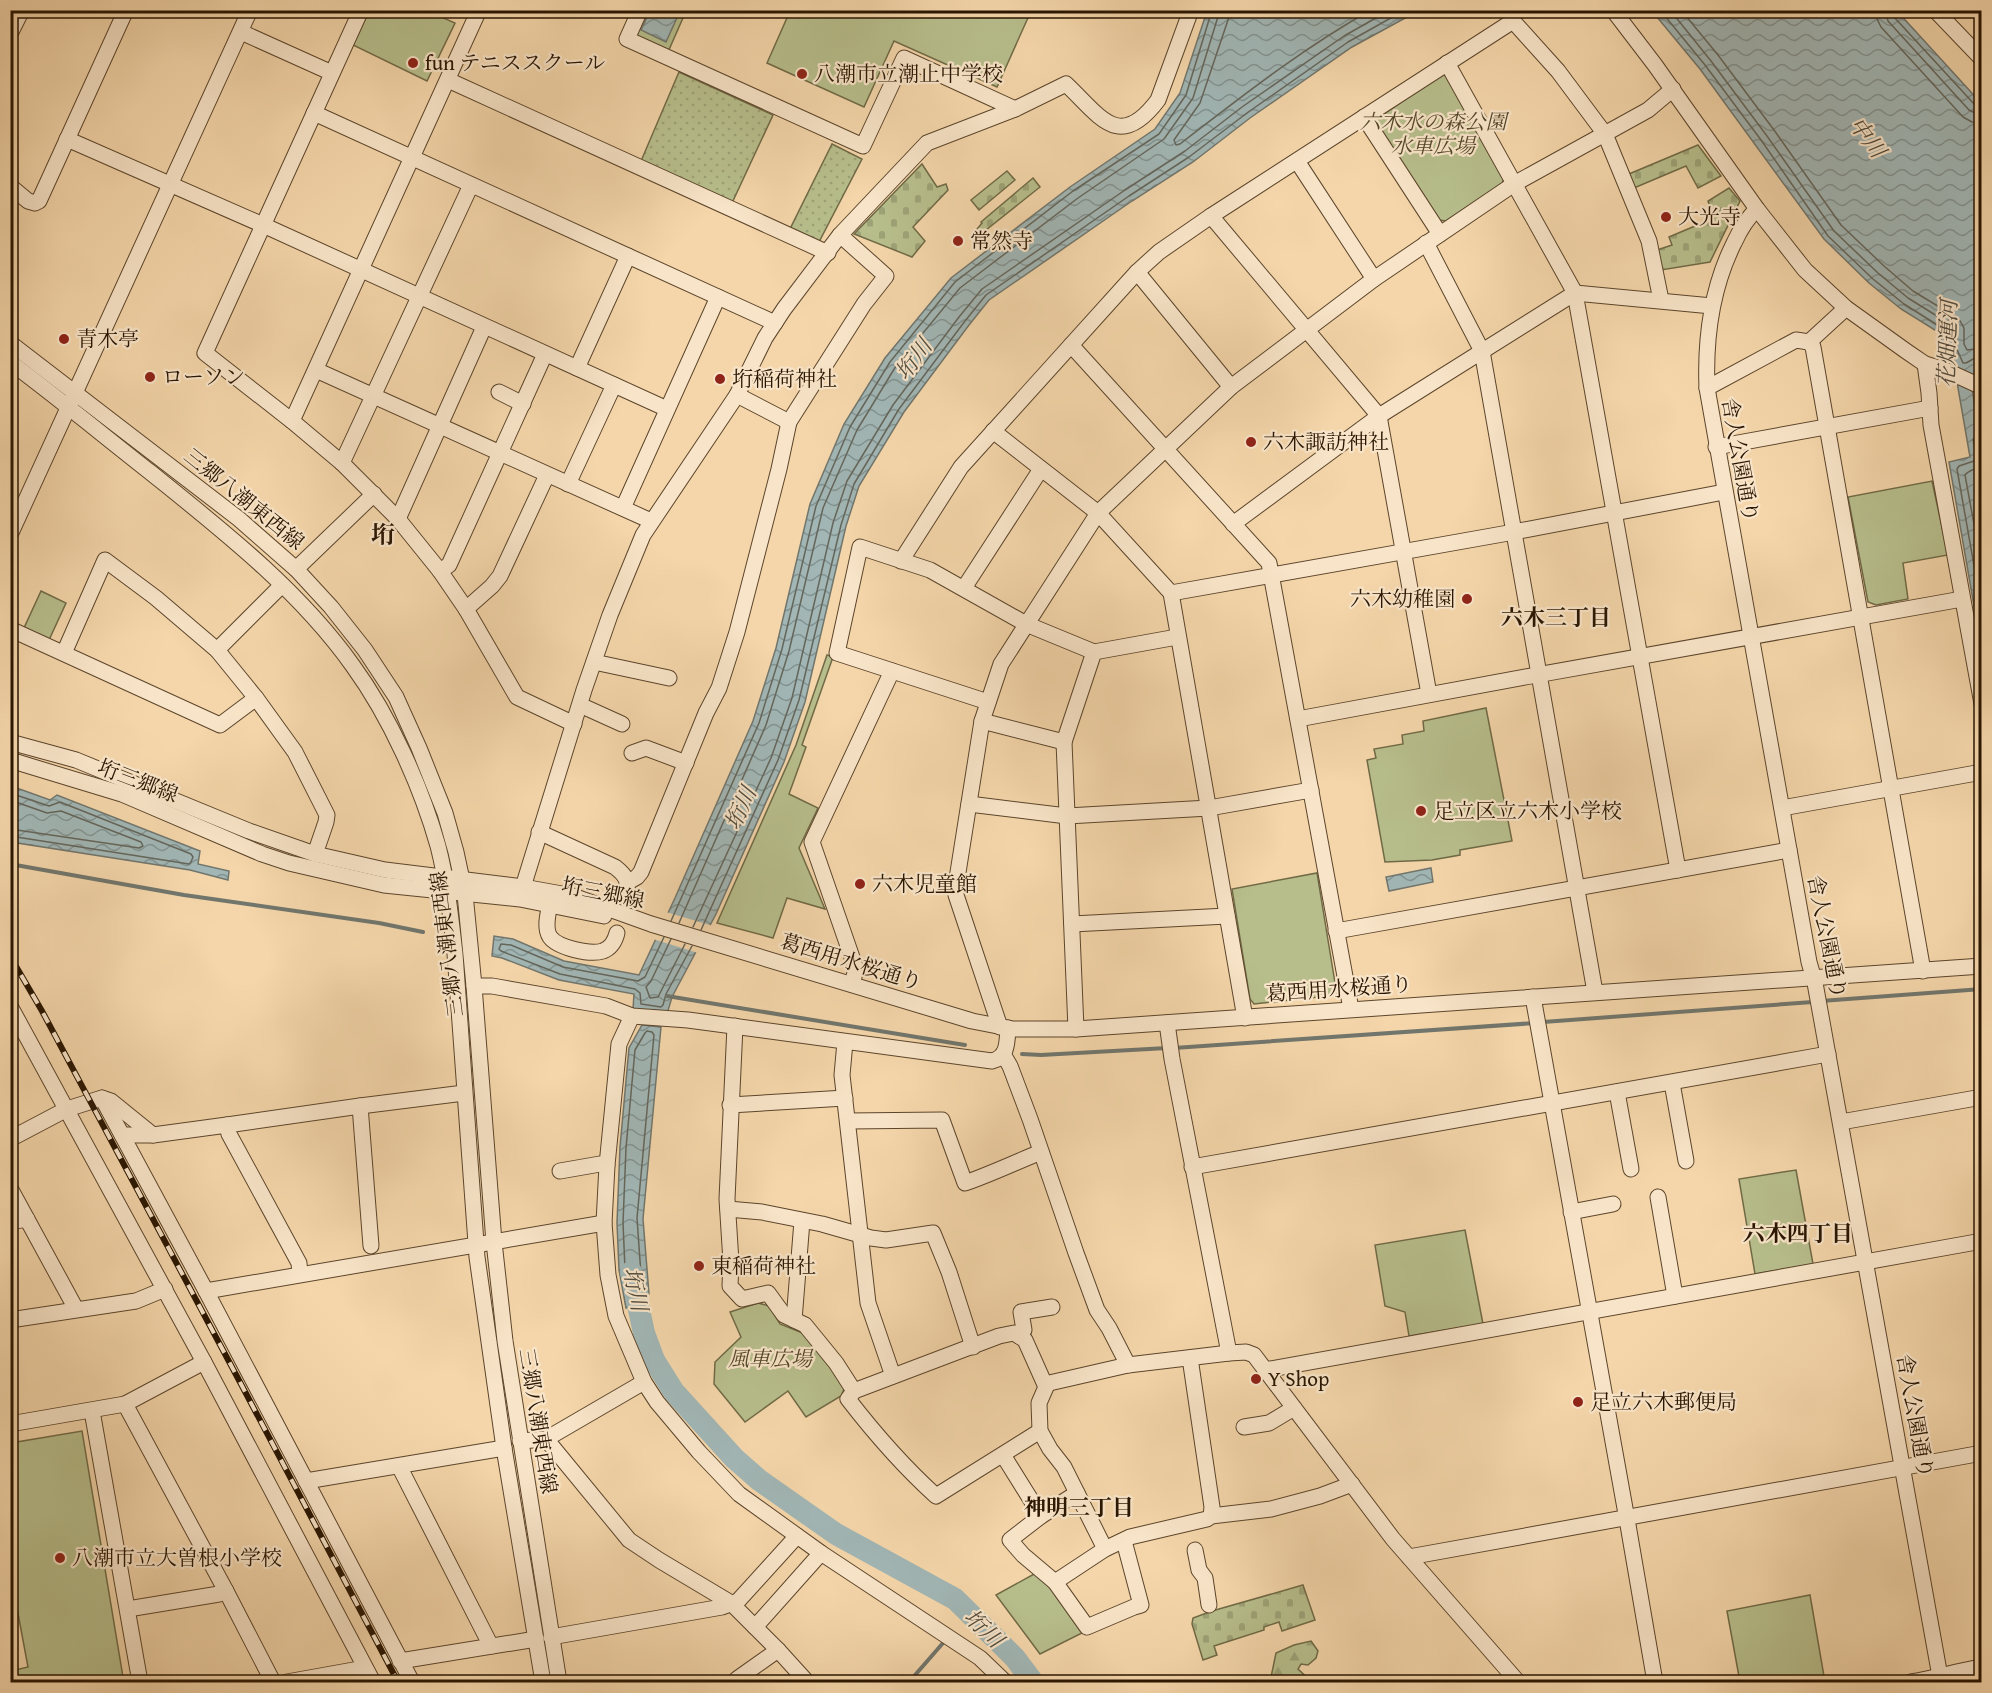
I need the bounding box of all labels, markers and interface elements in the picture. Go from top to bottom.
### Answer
place label: fun テニススクール [425,47,605,78]
marker: fun テニススクール [406,56,420,70]
place label: 八潮市立潮止中学校 [814,58,1003,89]
marker: 八潮市立潮止中学校 [795,67,809,81]
park label: 六木水の森公園 水車広場 [1360,106,1509,161]
water label: 中川 [1842,110,1895,166]
place label: 大光寺 [1678,201,1741,232]
marker: 大光寺 [1659,210,1673,224]
place label: 常然寺 [970,225,1033,256]
marker: 常然寺 [951,234,965,248]
water label: 花畑運河 [1929,295,1965,389]
place label: 青木亭 [76,323,139,354]
water label: 垳川 [887,330,940,386]
marker: 青木亭 [57,332,71,346]
place label: ローソン [162,361,245,392]
place label: 垳稲荷神社 [732,363,837,394]
marker: ローソン [143,370,157,384]
marker: 垳稲荷神社 [713,372,727,386]
street label: 舎人公園通り [1714,395,1767,525]
place label: 六木諏訪神社 [1263,426,1389,457]
marker: 六木諏訪神社 [1244,435,1258,449]
street label: 三郷八潮東西線 [177,440,311,557]
district label: 垳 [371,517,395,552]
place label: 六木幼稚園 [1350,583,1455,614]
marker: 六木幼稚園 [1460,592,1474,606]
district label: 六木三丁目 [1501,601,1611,633]
street label: 垳三郷線 [93,751,183,810]
water label: 垳川 [716,779,765,835]
place label: 足立区立六木小学校 [1433,795,1622,826]
marker: 足立区立六木小学校 [1414,804,1428,818]
place label: 六木児童館 [872,868,977,899]
street label: 三郷八潮東西線 [422,869,471,1019]
street label: 垳三郷線 [559,869,647,916]
street label: 舎人公園通り [1800,872,1855,1002]
marker: 六木児童館 [853,877,867,891]
street label: 葛西用水桜通り [776,925,926,998]
street label: 葛西用水桜通り [1265,968,1413,1009]
district label: 六木四丁目 [1743,1217,1853,1249]
place label: 東稲荷神社 [711,1250,816,1281]
marker: 東稲荷神社 [692,1259,706,1273]
water label: 垳川 [616,1264,657,1316]
park label: 風車広場 [728,1343,814,1374]
street label: 三郷八潮東西線 [512,1346,565,1496]
street label: 舎人公園通り [1889,1351,1942,1481]
place label: Y Shop [1268,1363,1329,1394]
marker: Y Shop [1249,1372,1263,1386]
place label: 足立六木郵便局 [1590,1386,1737,1417]
marker: 足立六木郵便局 [1571,1395,1585,1409]
district label: 神明三丁目 [1024,1491,1134,1523]
place label: 八潮市立大曽根小学校 [72,1542,282,1573]
marker: 八潮市立大曽根小学校 [53,1551,67,1565]
water label: 垳川 [957,1601,1012,1656]

